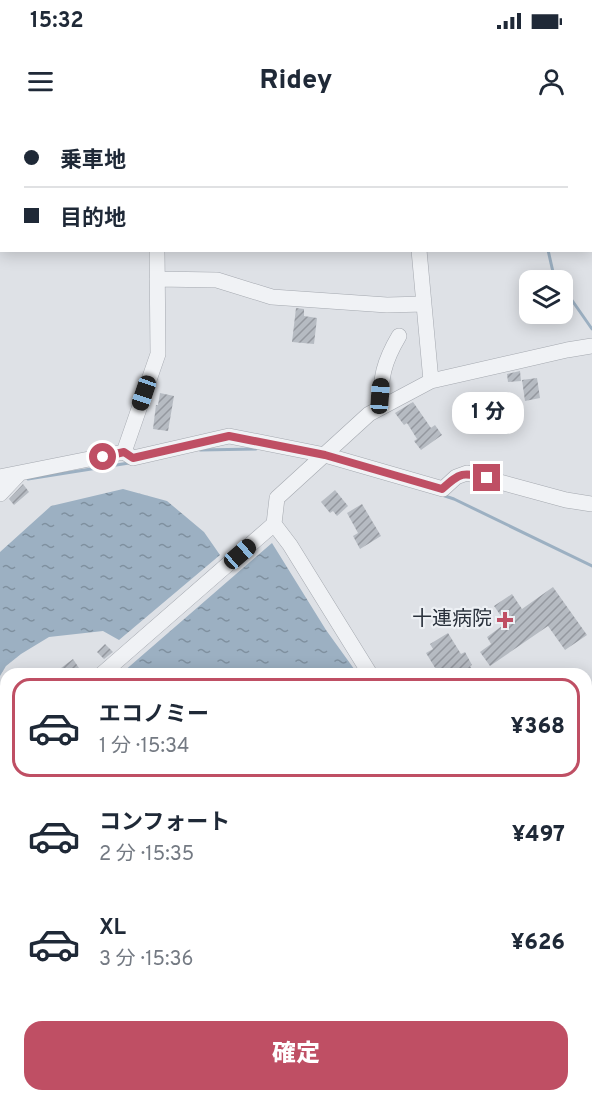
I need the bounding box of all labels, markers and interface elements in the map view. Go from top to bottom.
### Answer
text: 15:32 [30,8,84,35]
text: Ridey [260,64,332,98]
icon: menu [24,65,57,98]
icon: person [535,65,568,98]
text: 乗車地 [60,148,126,175]
text: 目的地 [60,206,126,233]
map controls [519,270,573,324]
button: layers [519,270,573,324]
car [130,373,158,413]
car [370,377,390,415]
callout: 1 分 [451,391,523,433]
text: 1 分 [471,400,505,426]
route start [89,443,116,470]
route end [473,464,500,491]
car [221,535,259,573]
place label: 十連病院 [412,607,492,633]
marker: 十連病院 [496,611,514,629]
icon: car [27,701,81,755]
text: エコノミー [99,702,209,729]
text: ¥368 [511,714,565,741]
text: 1 分 · 15:34 [99,734,189,760]
icon: car [27,809,81,863]
text: コンフォート [99,810,230,837]
text: ¥497 [512,822,565,849]
text: 2 分 · 15:35 [99,842,194,868]
text: XL [99,915,126,942]
icon: car [27,917,81,971]
text: ¥626 [511,930,565,957]
text: 3 分 · 15:36 [99,947,194,973]
button: 確定 [24,1021,568,1090]

